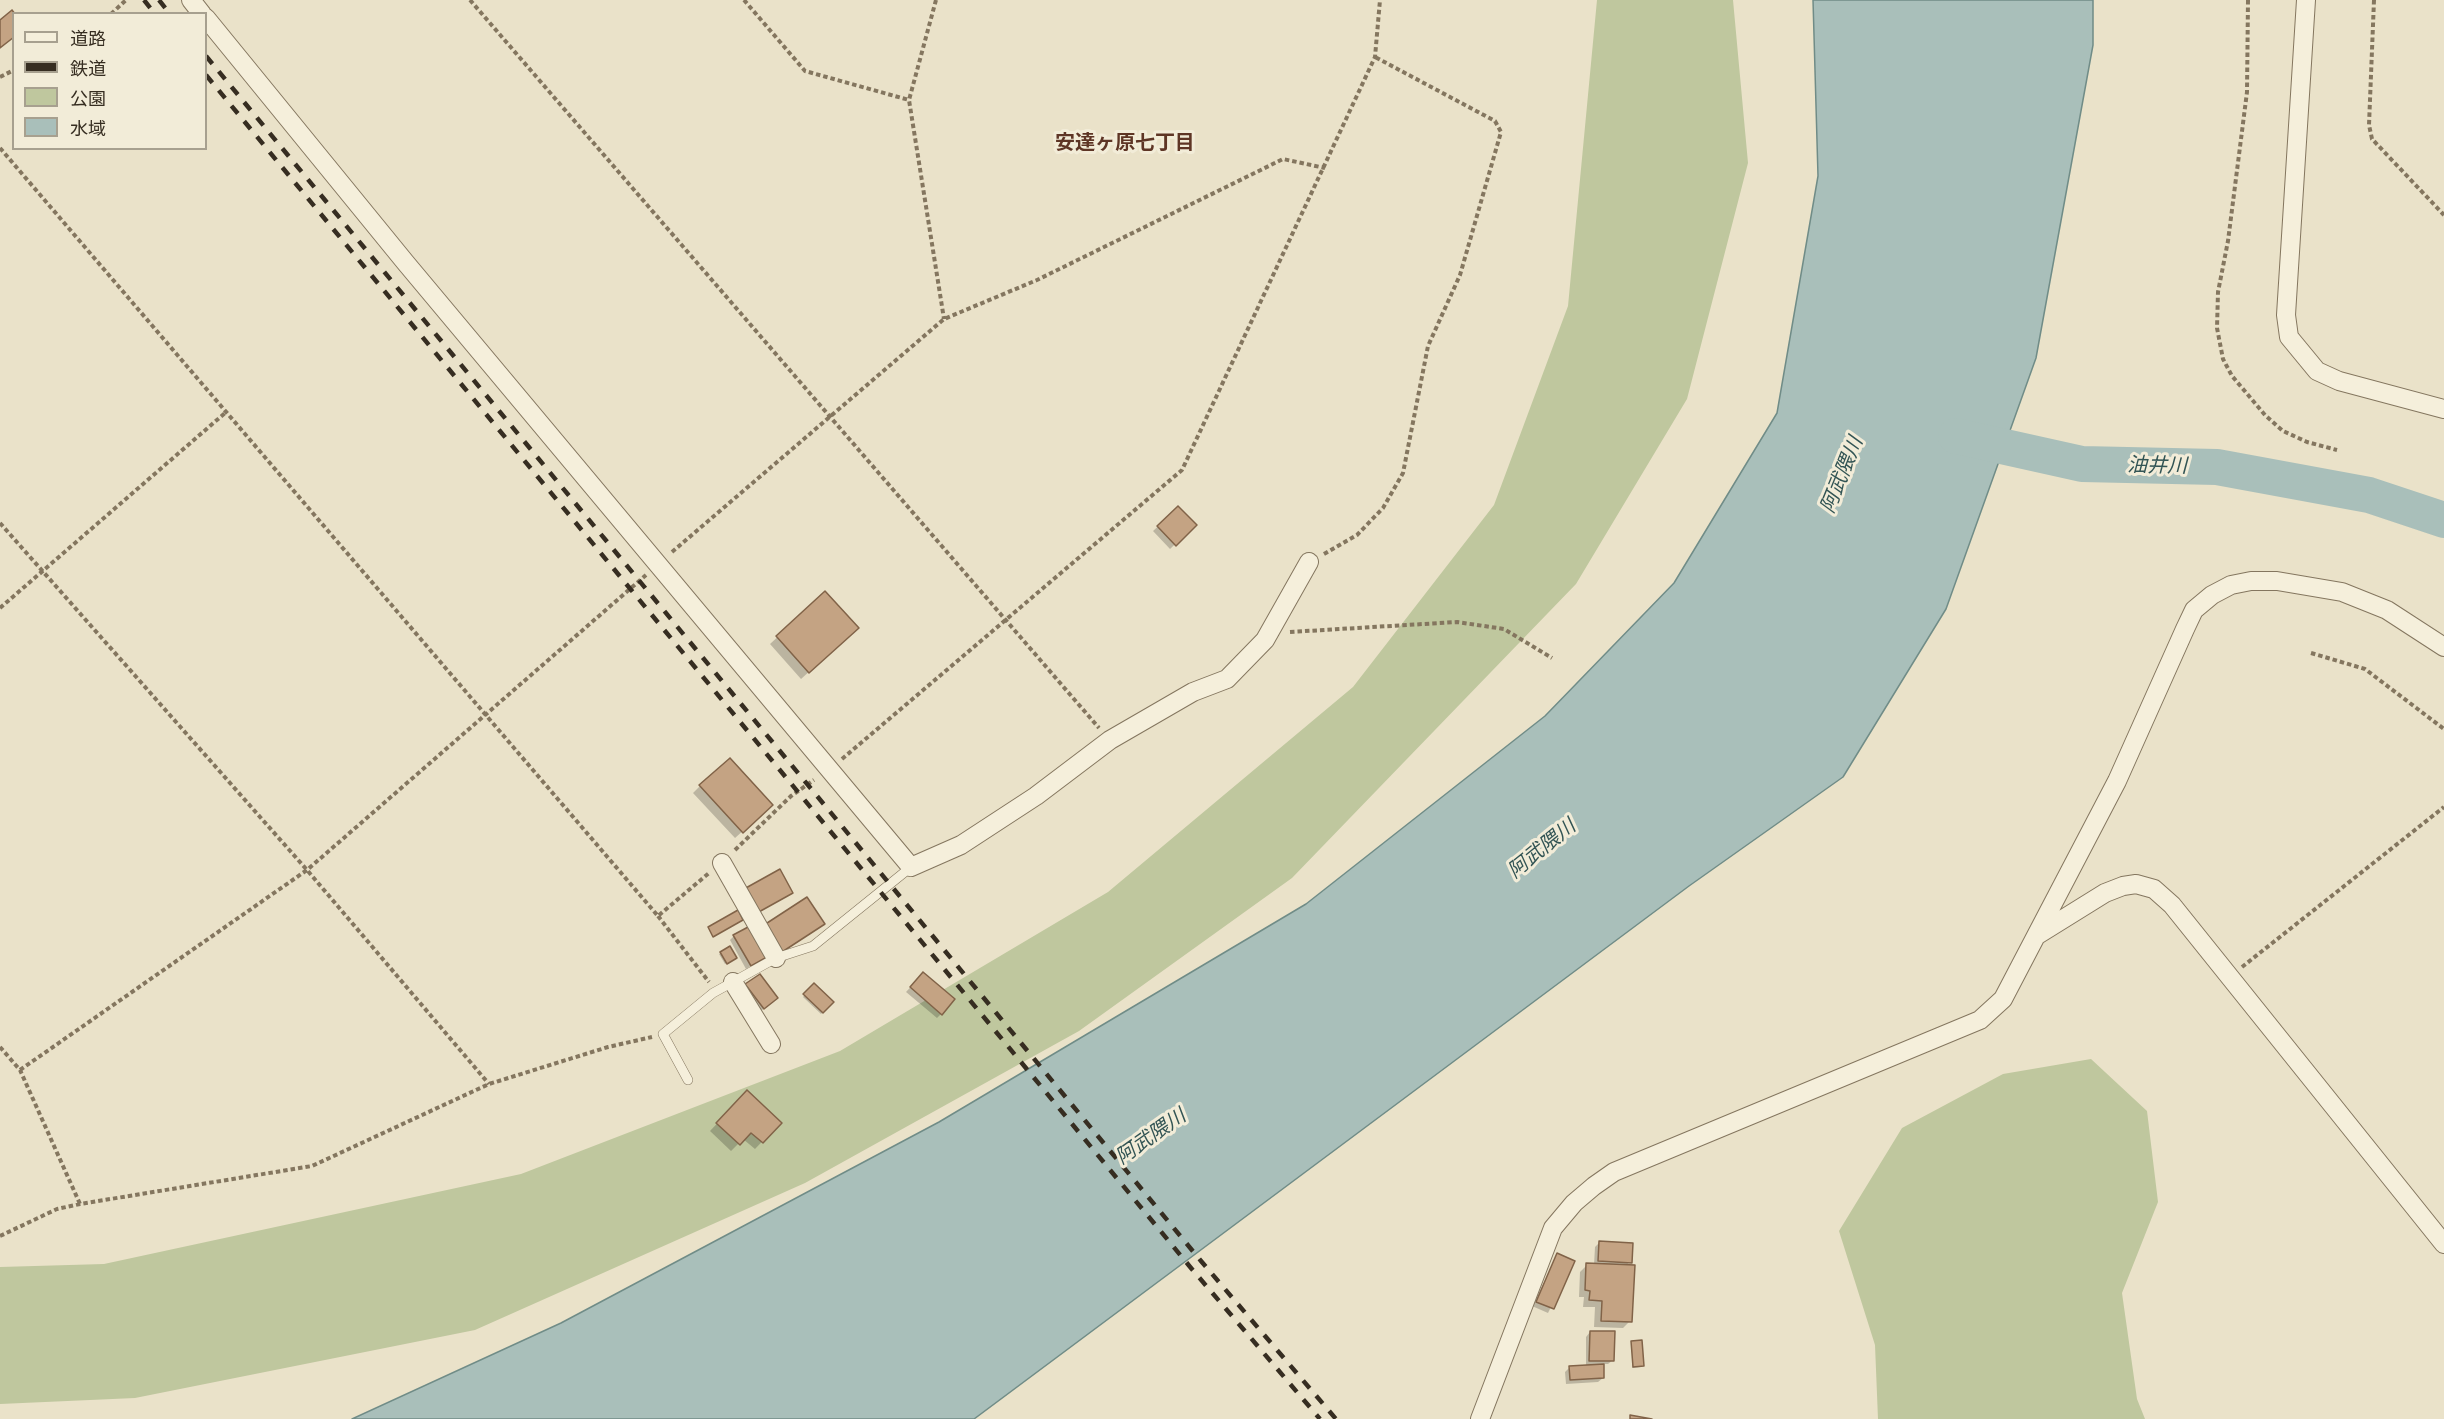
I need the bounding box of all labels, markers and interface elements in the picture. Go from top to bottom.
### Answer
legend [12,12,207,150]
text: 道路 [70,28,106,49]
text: 鉄道 [70,58,106,79]
text: 公園 [70,88,106,109]
text: 水域 [70,118,106,139]
district label: 安達ヶ原七丁目 [1055,131,1195,155]
water label: 阿武隈川 [1816,433,1868,517]
water label: 油井川 [2127,453,2187,479]
water label: 阿武隈川 [1503,815,1581,883]
water label: 阿武隈川 [1111,1104,1191,1170]

